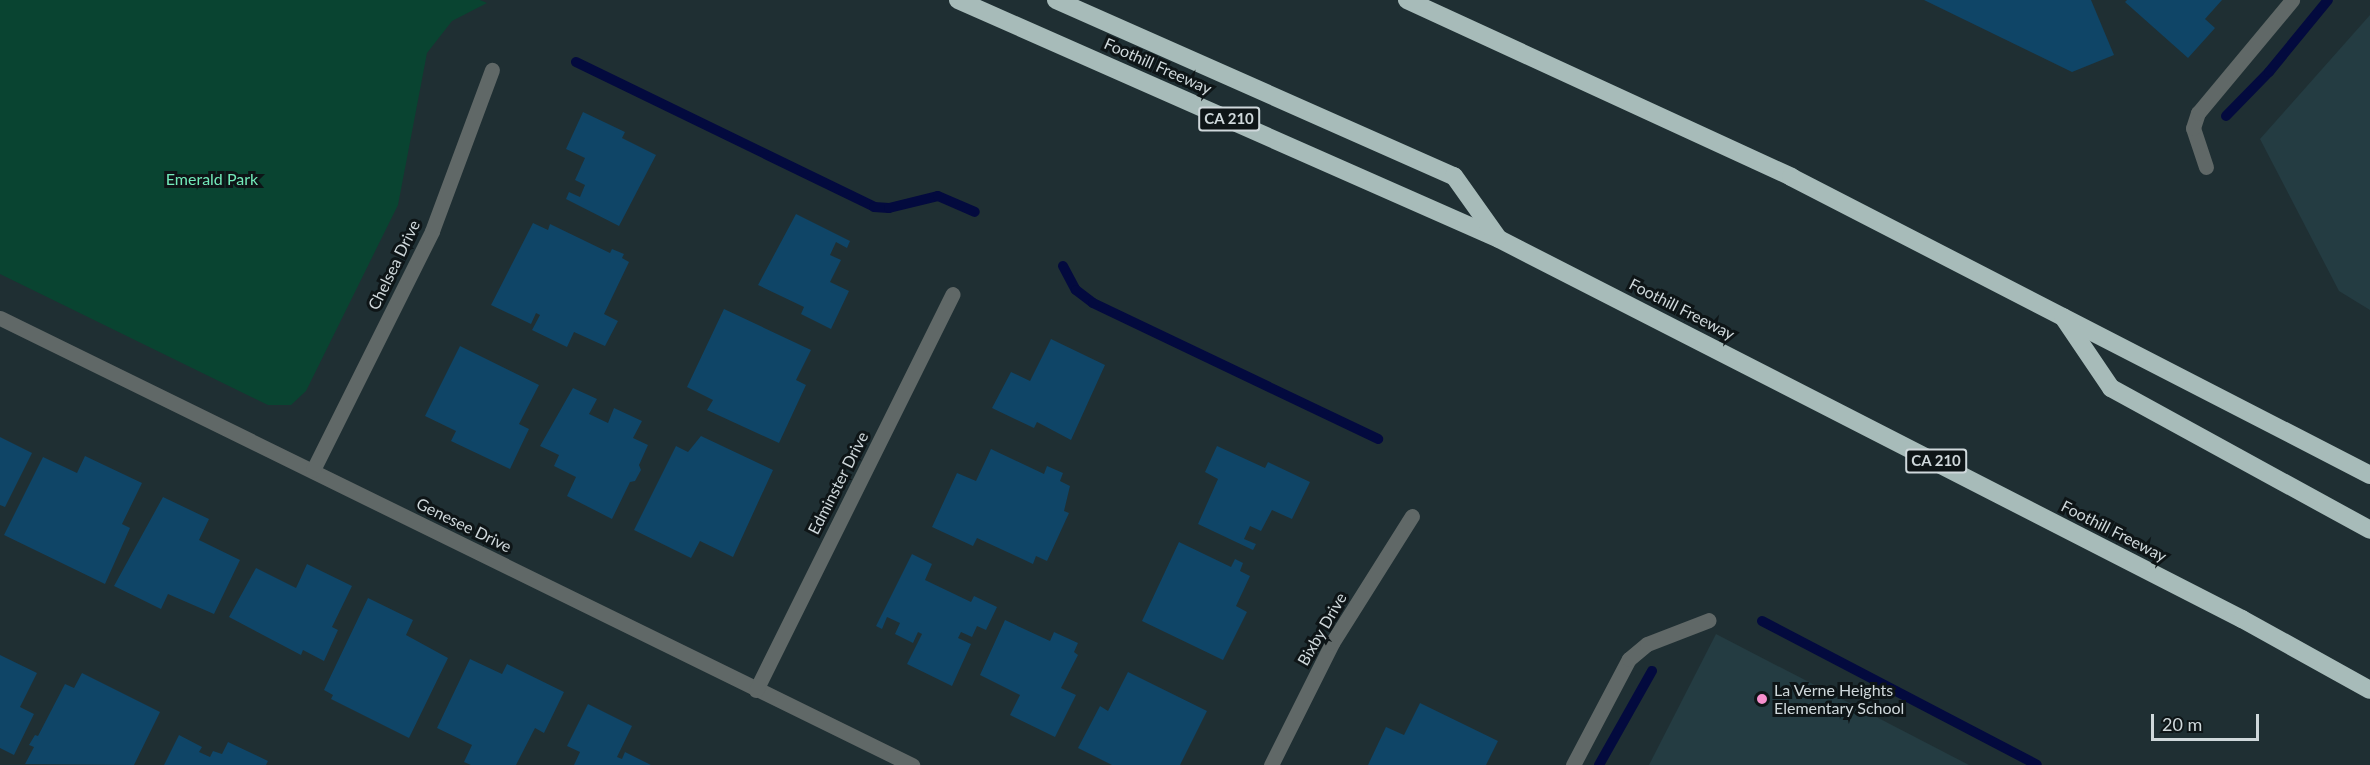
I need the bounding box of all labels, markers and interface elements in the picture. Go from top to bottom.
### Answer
street label: Foothill Freeway [1101,34,1215,98]
road number: CA 210 [1198,107,1260,131]
park label: Emerald Park [166,169,258,189]
street label: Chelsea Drive [364,217,424,313]
street label: Foothill Freeway [1626,274,1738,344]
street label: Edminster Drive [804,428,872,538]
road number: CA 210 [1904,449,1968,473]
street label: Genesee Drive [413,494,515,556]
street label: Foothill Freeway [2058,496,2170,566]
street label: Bixby Drive [1293,589,1351,669]
place label: La Verne Heights Elementary School [1774,680,1905,718]
marker: La Verne Heights Elementary School [1755,692,1769,706]
scale bar [2154,702,2262,740]
text: 20 m [2162,713,2202,735]

